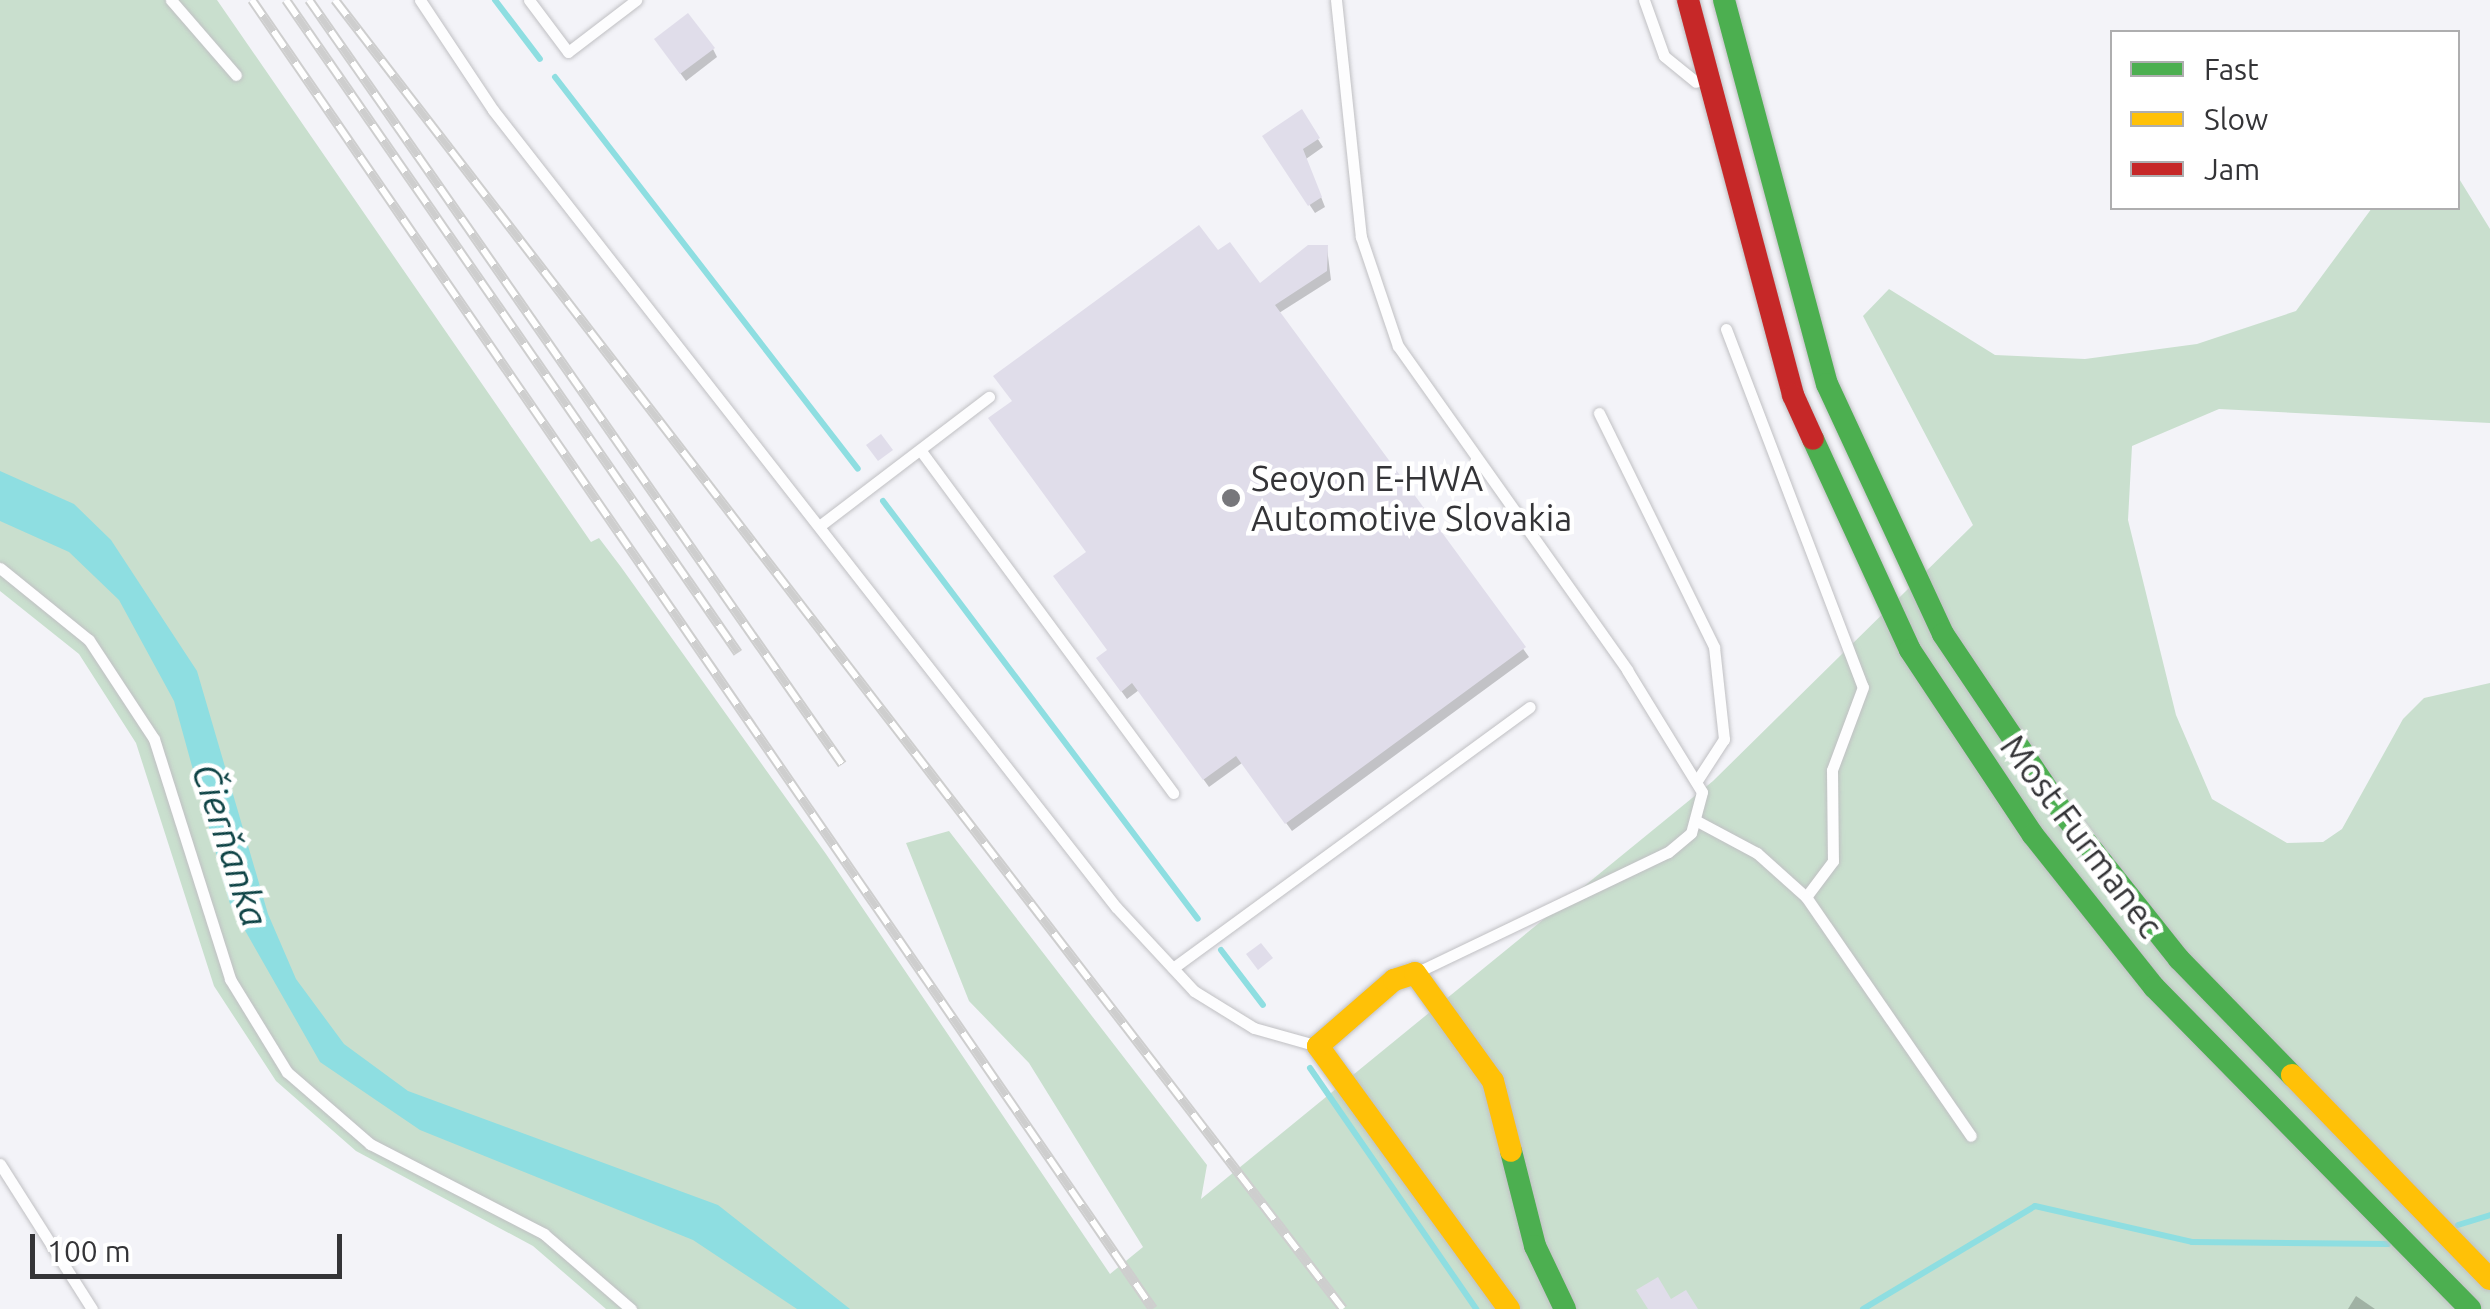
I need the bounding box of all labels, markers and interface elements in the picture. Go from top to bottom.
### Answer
legend [2110,30,2460,210]
text: Fast [2204,52,2259,86]
text: Slow [2204,102,2268,136]
text: Jam [2204,152,2260,186]
place label: Seoyon E-HWA Automotive Slovakia [1251,457,1572,539]
marker: Seoyon E-HWA Automotive Slovakia [1220,487,1242,509]
street label: Most Furmanec [1992,726,2172,946]
water label: Čierňanka [182,758,278,932]
scale bar [35,1214,348,1276]
text: 100 m [47,1234,131,1268]

